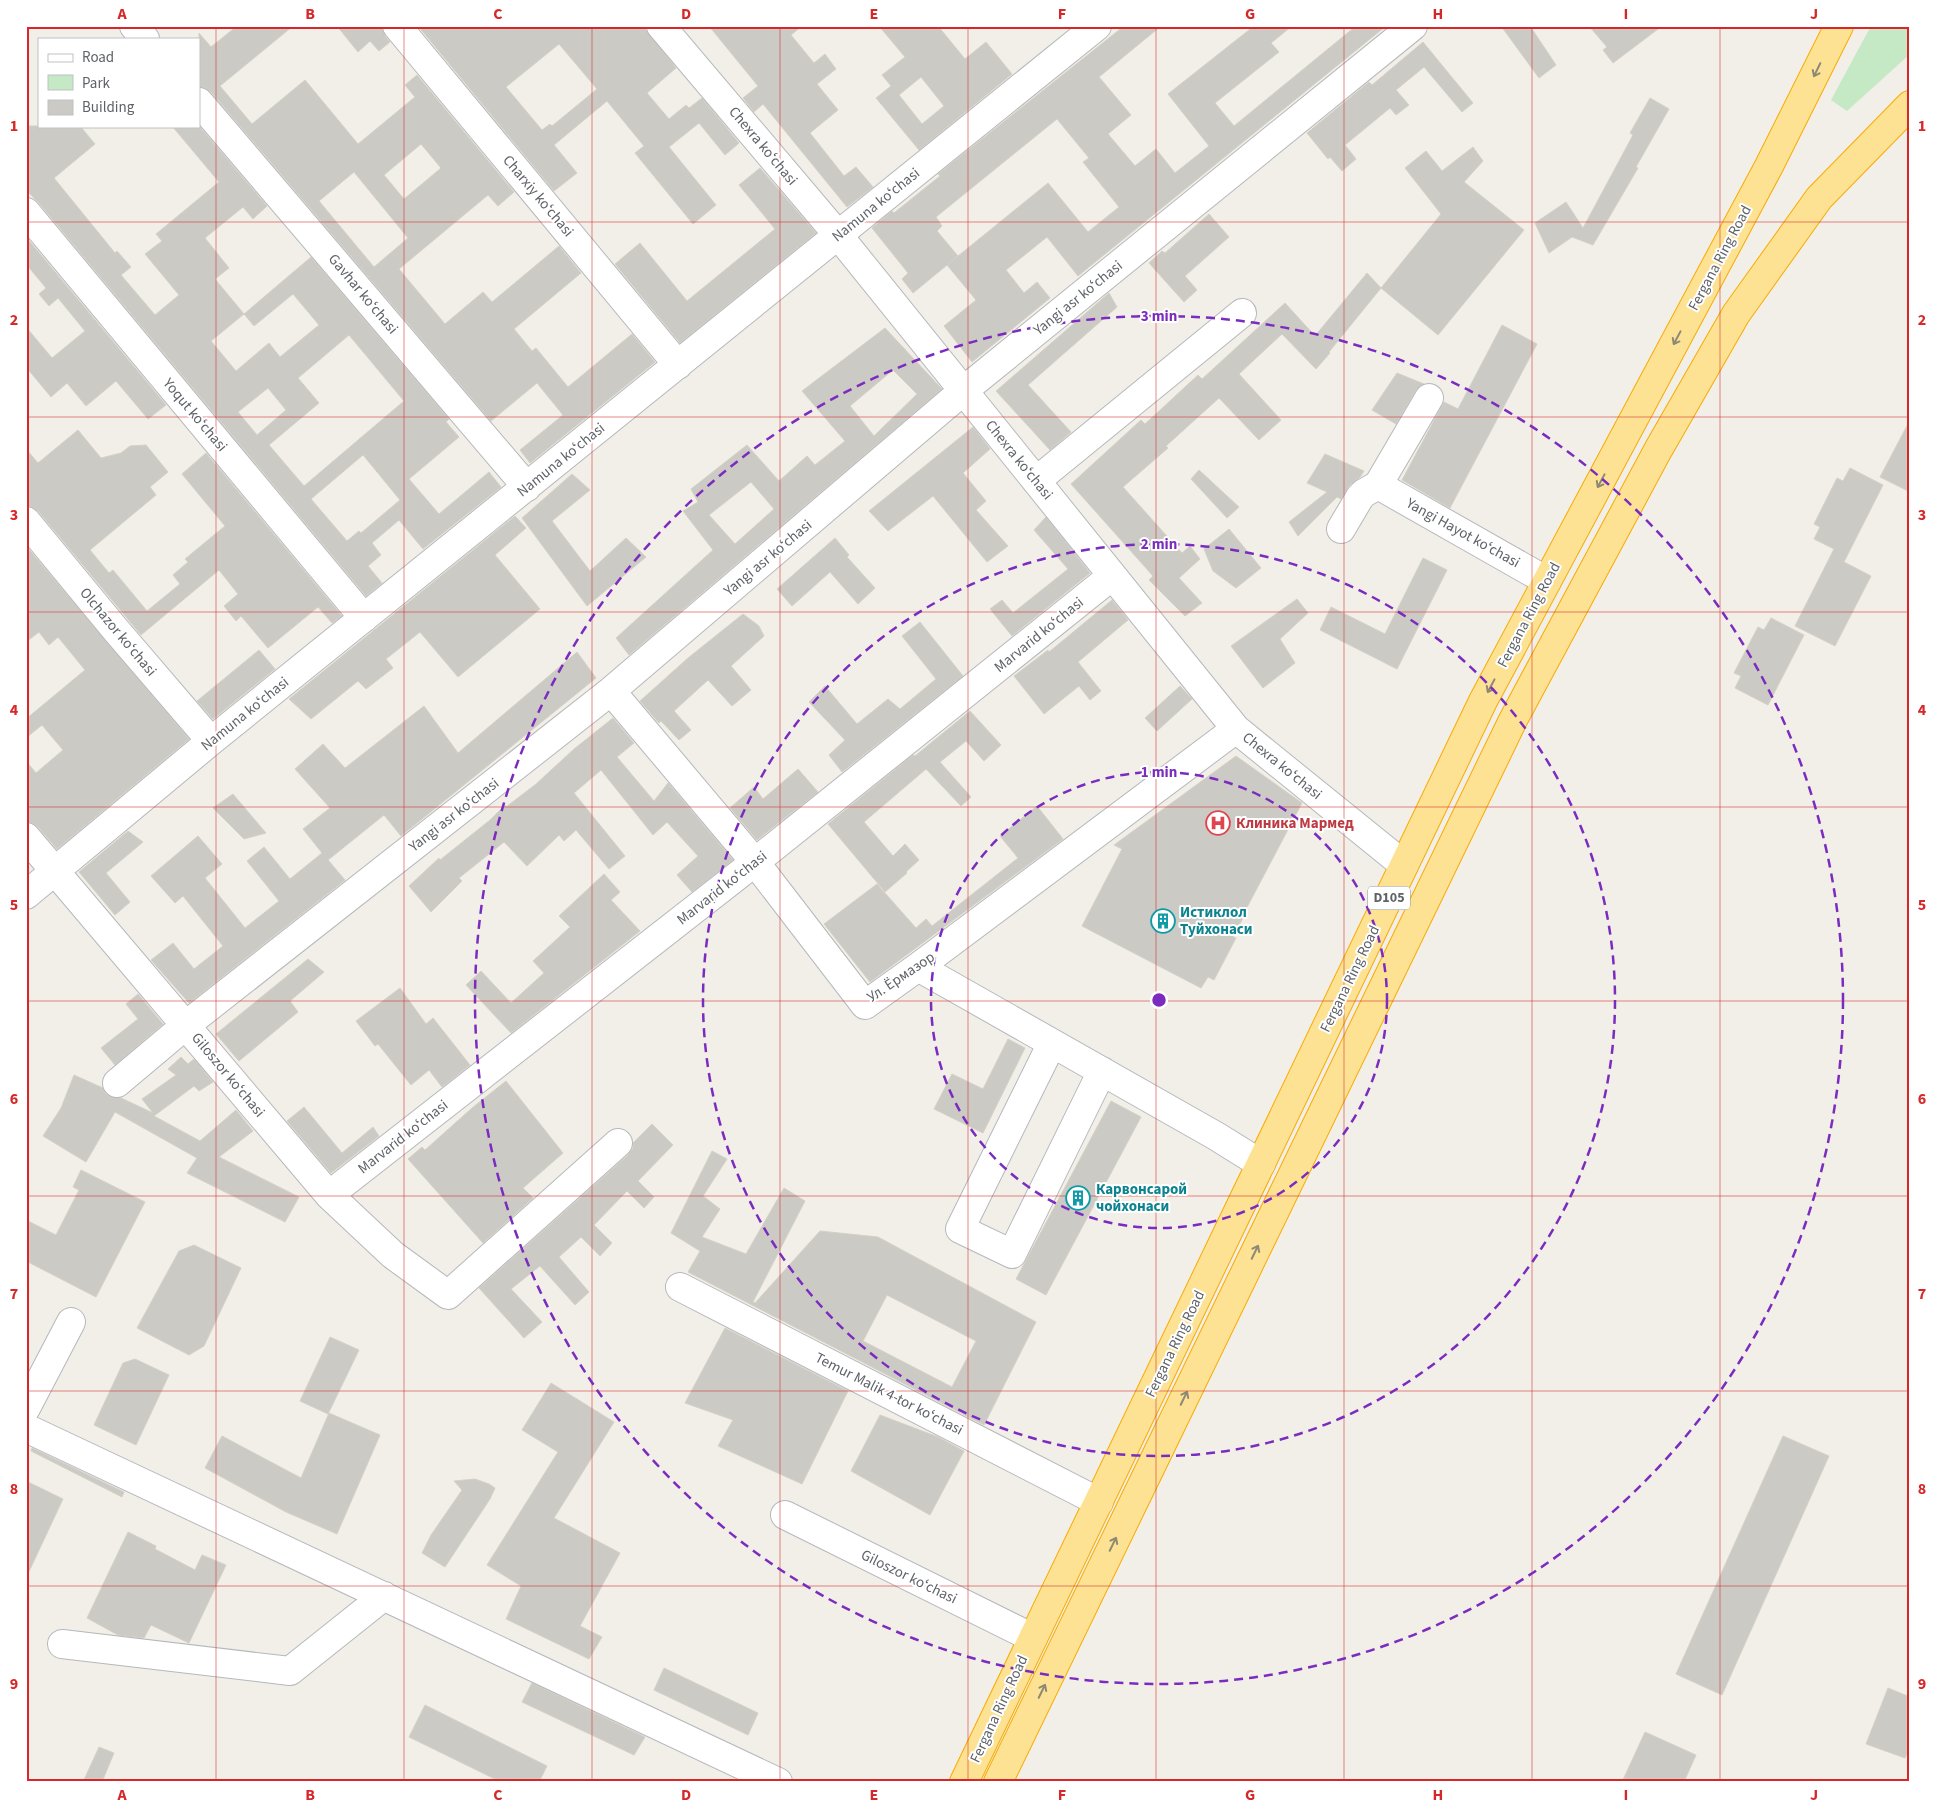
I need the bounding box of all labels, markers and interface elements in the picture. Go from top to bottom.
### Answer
text: A [116,3,127,25]
text: B [305,3,315,25]
text: C [493,3,503,25]
text: D [681,3,691,25]
text: E [870,3,878,25]
text: F [1058,3,1066,25]
text: G [1245,3,1255,25]
text: H [1433,3,1443,25]
text: I [1624,3,1628,25]
text: J [1810,3,1818,25]
legend [38,38,200,128]
text: Road [82,47,114,68]
one-way arrow [1812,62,1821,77]
text: Park [82,73,111,94]
text: Building [82,97,135,118]
street label: Chexra koʻchasi [724,102,802,190]
text: 1 [10,115,18,137]
text: 1 [1918,115,1926,137]
street label: Charxiy koʻchasi [498,151,578,241]
street label: Namuna koʻchasi [828,163,924,247]
street label: Fergana Ring Road [1683,202,1757,314]
street label: Gavhar koʻchasi [323,249,403,339]
street label: Yangi asr koʻchasi [1028,255,1127,341]
text: 3 min [1141,306,1177,327]
text: 2 [10,309,18,331]
text: 2 [1918,309,1926,331]
one-way arrow [1672,330,1681,345]
street label: Yoqut koʻchasi [157,373,232,456]
street label: Chexra koʻchasi [980,416,1058,504]
street label: Namuna koʻchasi [513,418,609,502]
one-way arrow [1595,474,1605,488]
street label: Yangi Hayot koʻchasi [1401,492,1524,573]
text: 3 [10,504,18,526]
text: 3 [1918,504,1926,526]
street label: Yangi asr koʻchasi [719,515,817,602]
text: 2 min [1141,534,1177,555]
street label: Fergana Ring Road [1492,559,1566,671]
street label: Olchazor koʻchasi [75,583,161,681]
street label: Marvarid koʻchasi [990,592,1088,678]
street label: Namuna koʻchasi [197,672,293,756]
one-way arrow [1486,679,1496,694]
text: 4 [10,699,19,721]
text: 4 [1918,699,1927,721]
street label: Chexra koʻchasi [1238,727,1326,805]
text: 1 min [1141,762,1177,783]
street label: Yangi asr koʻchasi [404,773,503,857]
hospital icon: Клиника Мармед [1205,810,1231,836]
place label: Клиника Мармед [1236,813,1354,834]
street label: Marvarid koʻchasi [672,846,772,930]
road number: D105 [1368,886,1410,910]
text: 5 [10,894,18,916]
text: 5 [1918,894,1926,916]
place label: Истиклол Туйхонаси [1180,902,1253,940]
building icon: Истиклол Туйхонаси [1150,908,1176,934]
street label: Fergana Ring Road [1315,922,1385,1036]
street label: Ул. Ёрмазор [863,947,939,1007]
centre of rings [1150,991,1168,1009]
street label: Giloszor koʻchasi [186,1028,270,1122]
text: 6 [10,1088,18,1110]
text: 6 [1918,1088,1926,1110]
street label: Marvarid koʻchasi [353,1095,453,1179]
place label: Карвонсарой чойхонаси [1096,1179,1187,1217]
building icon: Карвонсарой чойхонаси [1065,1185,1091,1211]
one-way arrow [1251,1245,1260,1260]
text: 7 [10,1283,18,1305]
text: 7 [1918,1283,1926,1305]
street label: Fergana Ring Road [1140,1287,1210,1401]
street label: Temur Malik 4-tor koʻchasi [811,1348,967,1440]
one-way arrow [1180,1391,1189,1406]
text: 8 [10,1478,18,1500]
text: 8 [1918,1478,1926,1500]
one-way arrow [1108,1537,1118,1552]
street label: Giloszor koʻchasi [857,1545,961,1609]
street label: Fergana Ring Road [965,1652,1033,1766]
text: 9 [10,1673,18,1695]
text: 9 [1918,1673,1926,1695]
one-way arrow [1037,1683,1047,1698]
text: A [116,1784,127,1806]
text: B [305,1784,315,1806]
text: C [493,1784,503,1806]
text: D [681,1784,691,1806]
text: E [870,1784,878,1806]
text: F [1058,1784,1066,1806]
text: G [1245,1784,1255,1806]
text: H [1433,1784,1443,1806]
text: I [1624,1784,1628,1806]
text: J [1810,1784,1818,1806]

